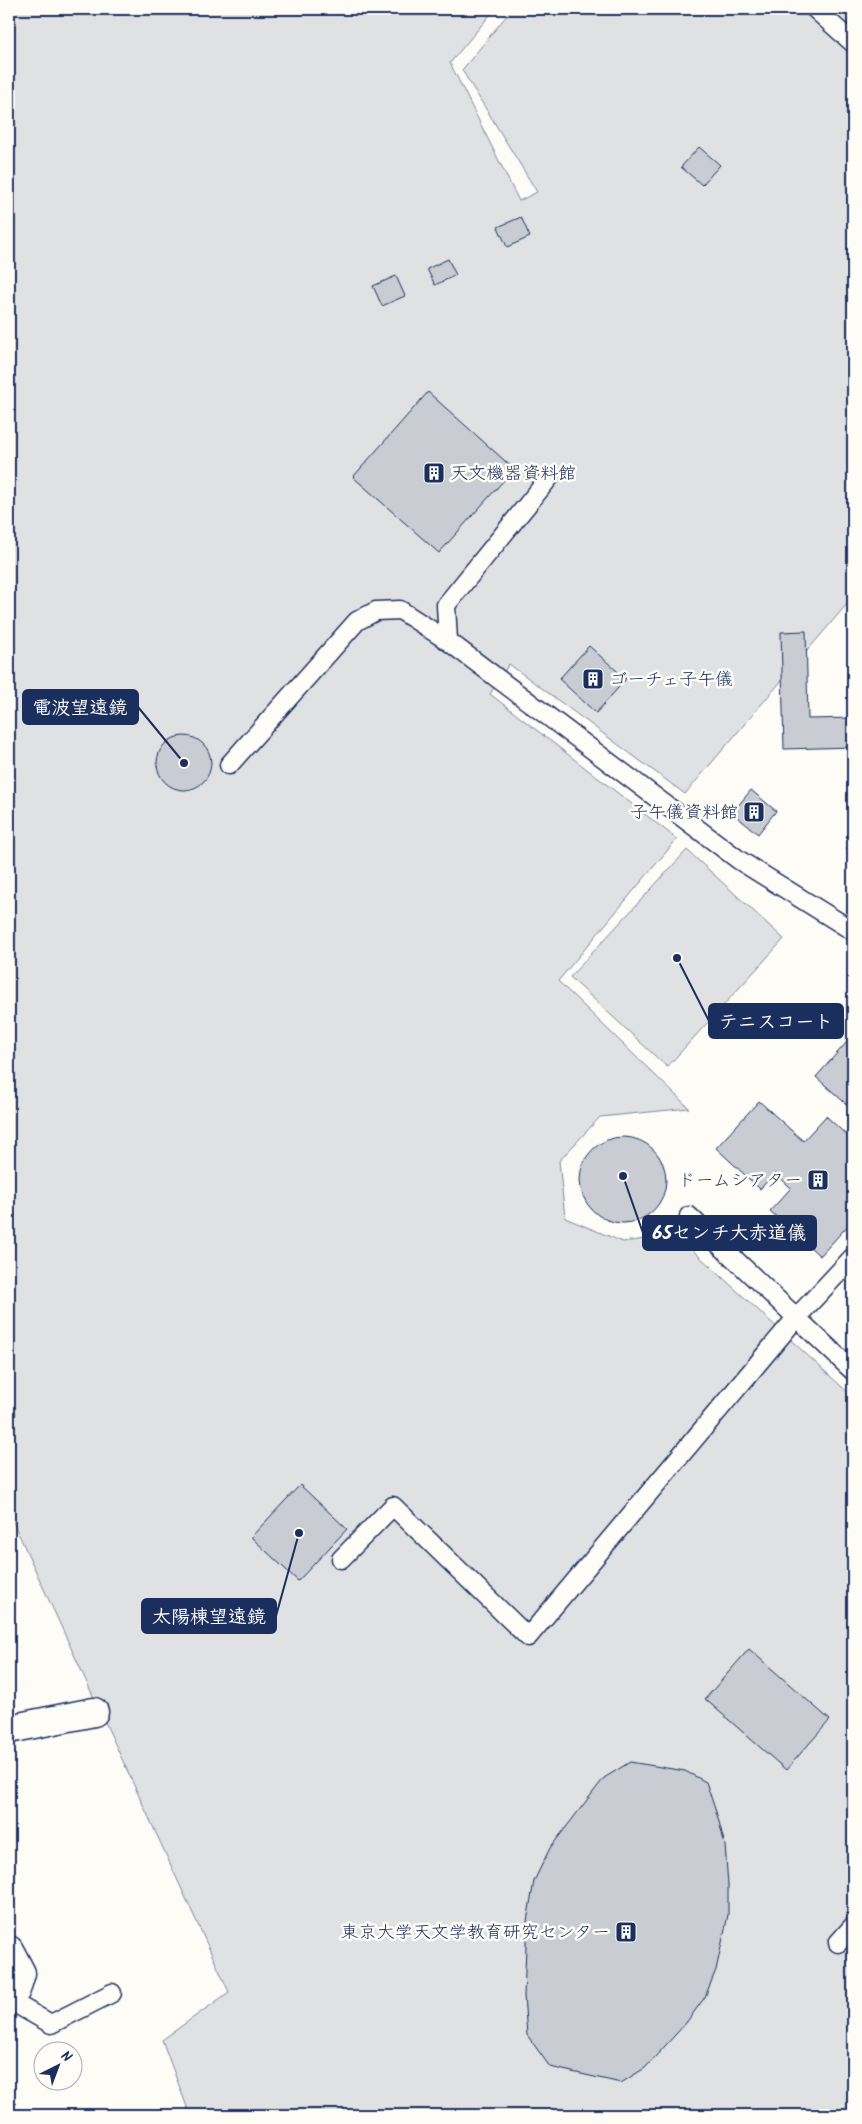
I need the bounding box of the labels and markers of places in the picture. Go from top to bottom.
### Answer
place label: 天文機器資料館 [450,460,576,489]
building icon: 天文機器資料館 [422,461,446,485]
place label: ゴーチェ子午儀 [609,666,733,695]
building icon: ゴーチェ子午儀 [581,667,605,691]
callout: 電波望遠鏡 [23,690,138,724]
place label: 子午儀資料館 [630,799,738,828]
building icon: 子午儀資料館 [742,800,766,824]
callout: テニスコート [709,1004,843,1038]
place label: ドームシアター [677,1167,802,1196]
building icon: ドームシアター [806,1168,830,1192]
callout: 65センチ大赤道儀 [643,1216,816,1250]
callout: 太陽棟望遠鏡 [142,1599,276,1633]
place label: 東京大学天文学教育研究センター [341,1919,610,1948]
building icon: 東京大学天文学教育研究センター [614,1920,638,1944]

